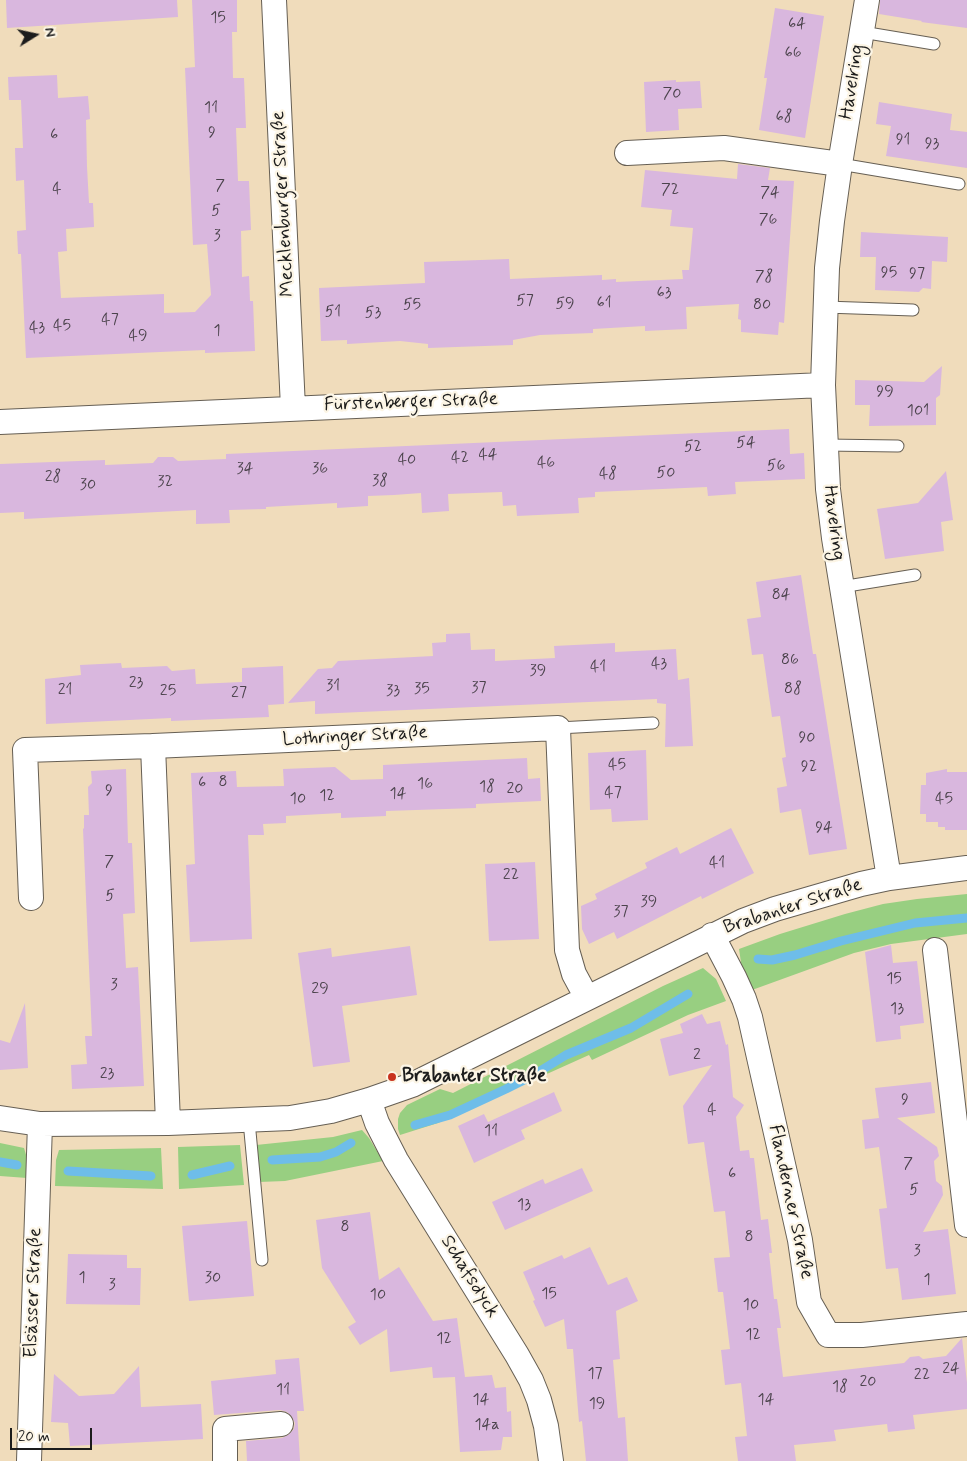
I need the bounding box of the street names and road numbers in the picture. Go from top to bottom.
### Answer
street label: Havelring [836,43,870,121]
street label: Mecklenburger Straße [268,110,300,298]
street label: Fürstenberger Straße [324,389,498,417]
street label: Havelring [817,484,849,562]
street label: Lothringer Straße [282,722,428,752]
street label: Brabanter Straße [721,874,865,940]
street label: Flanderner Straße [763,1123,817,1281]
street label: Elsässer Straße [20,1227,48,1359]
street label: Schafsdyck [435,1232,503,1322]

